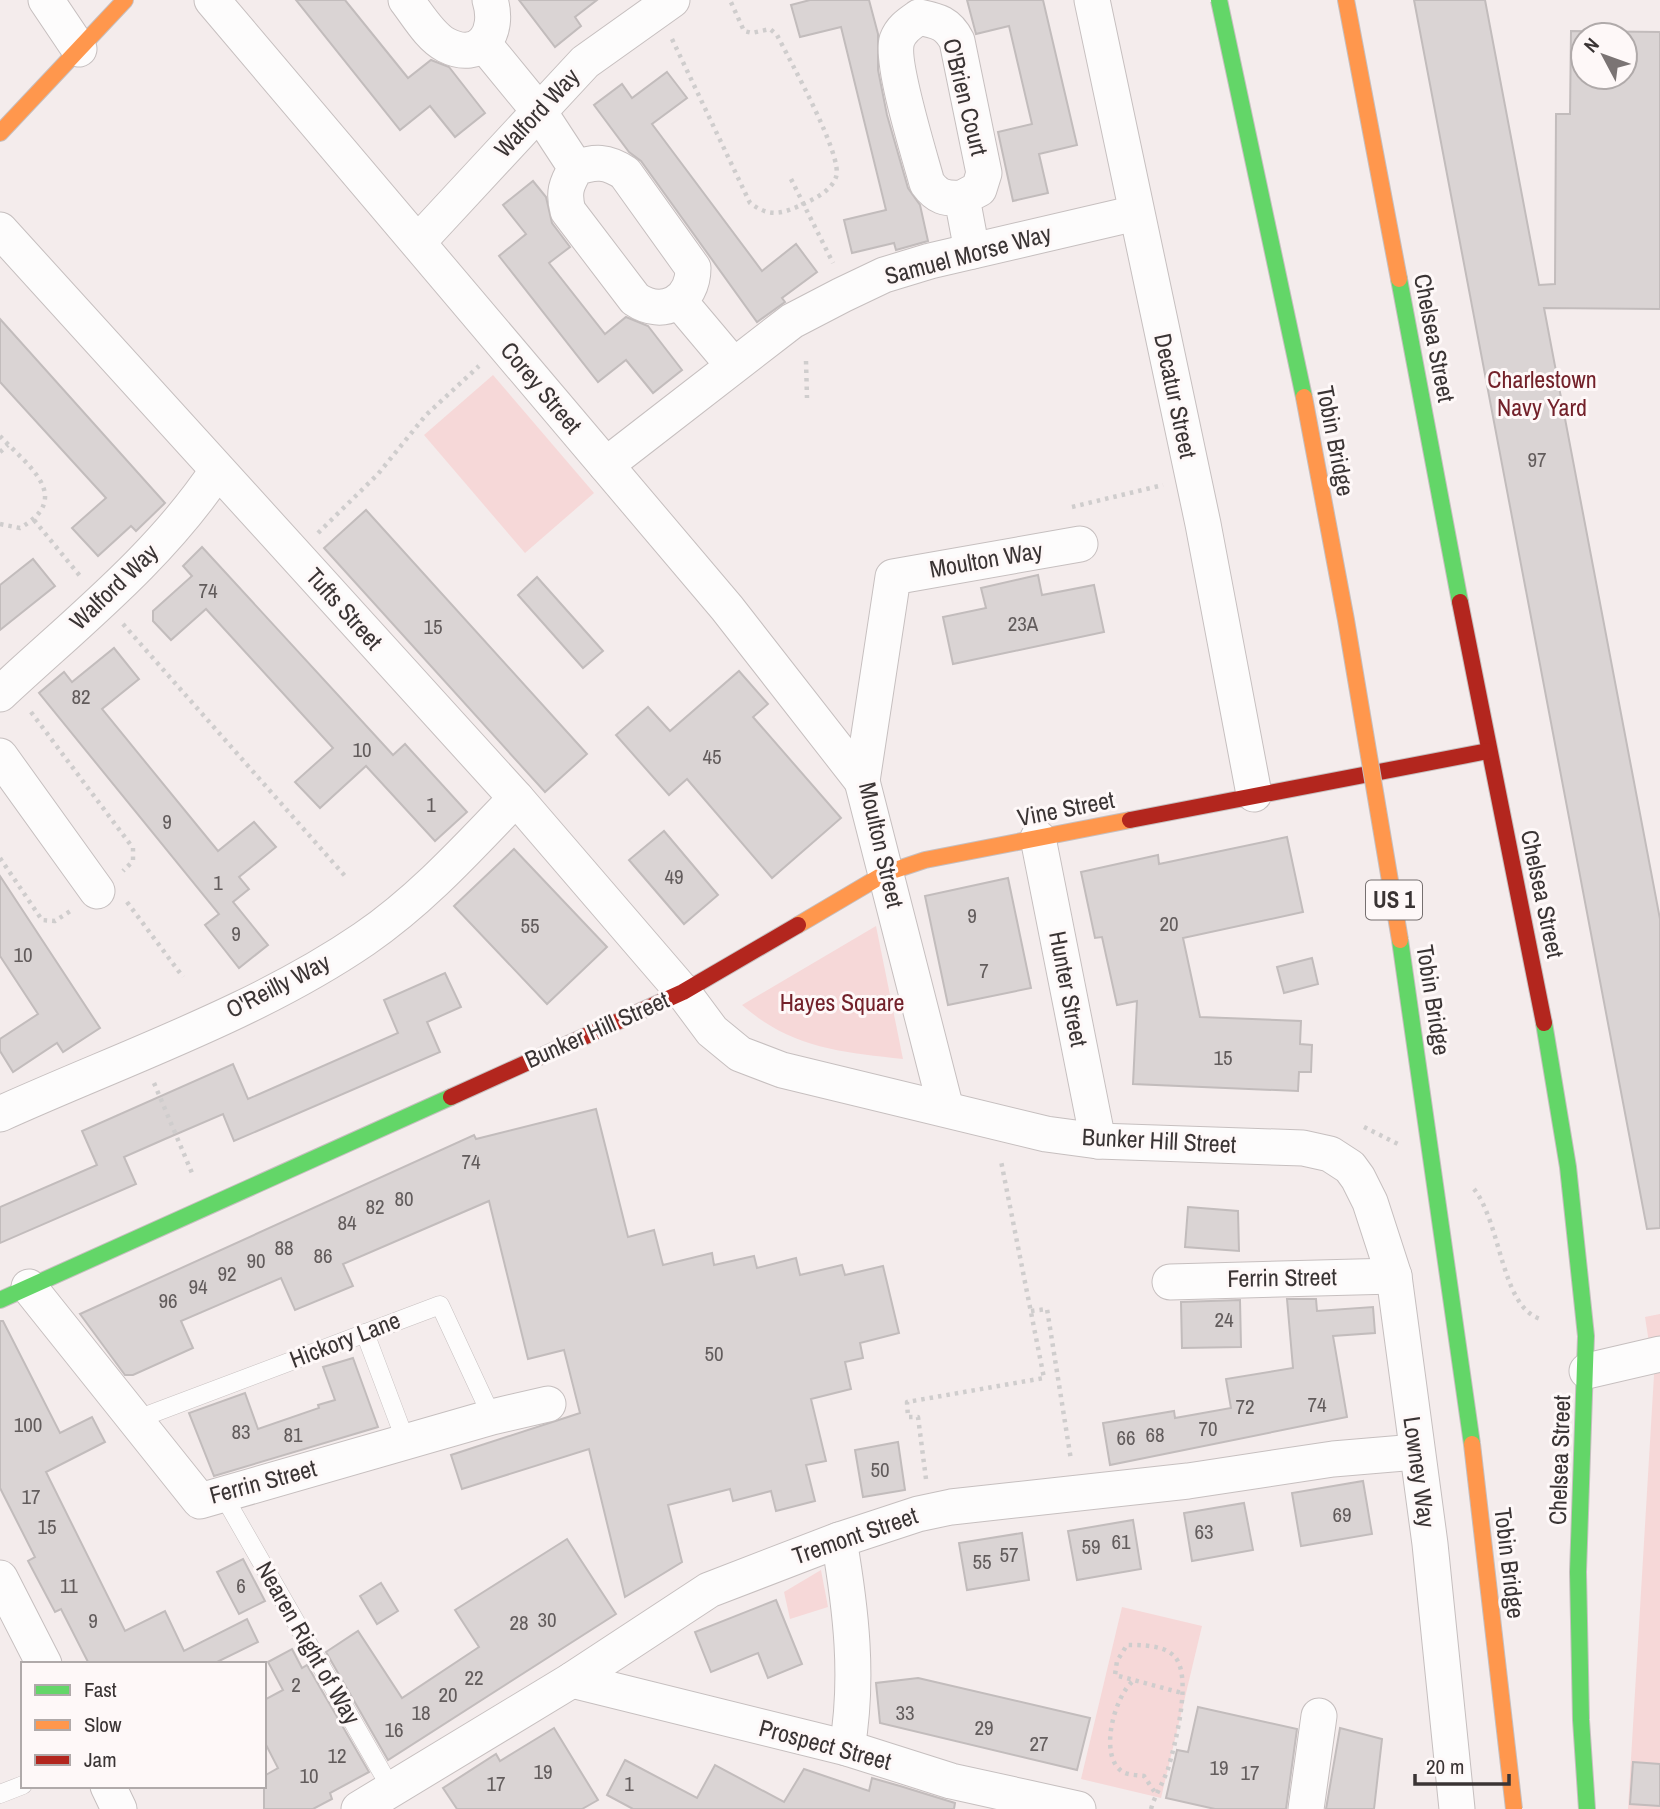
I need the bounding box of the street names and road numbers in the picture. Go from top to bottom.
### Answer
street label: O'Brien Court [936,35,996,159]
street label: Walford Way [487,61,586,164]
street label: Samuel Morse Way [881,216,1055,292]
street label: Chelsea Street [1407,271,1463,405]
street label: Decatur Street [1147,330,1205,462]
street label: Corey Street [494,335,590,440]
street label: Tobin Bridge [1310,383,1362,499]
street label: Moulton Way [927,533,1045,585]
street label: Walford Way [62,536,165,636]
street label: Tufts Street [299,560,390,657]
street label: Moulton Street [852,779,912,911]
street label: Vine Street [1015,783,1118,833]
street label: Chelsea Street [1514,827,1572,961]
road number: US 1 [1366,880,1422,920]
street label: Hunter Street [1042,928,1096,1050]
street label: Tobin Bridge [1409,942,1459,1057]
street label: O'Reilly Way [220,945,335,1025]
street label: Bunker Hill Street [520,983,674,1075]
street label: Bunker Hill Street [1081,1120,1237,1160]
street label: Ferrin Street [1227,1260,1338,1294]
street label: Hickory Lane [285,1303,405,1375]
street label: Chelsea Street [1541,1394,1577,1526]
street label: Lowney Way [1396,1414,1444,1530]
street label: Ferrin Street [206,1451,320,1511]
street label: Tremont Street [788,1499,922,1571]
street label: Tobin Bridge [1487,1506,1533,1620]
street label: Nearen Right of Way [249,1555,369,1730]
street label: Prospect Street [756,1711,895,1777]

